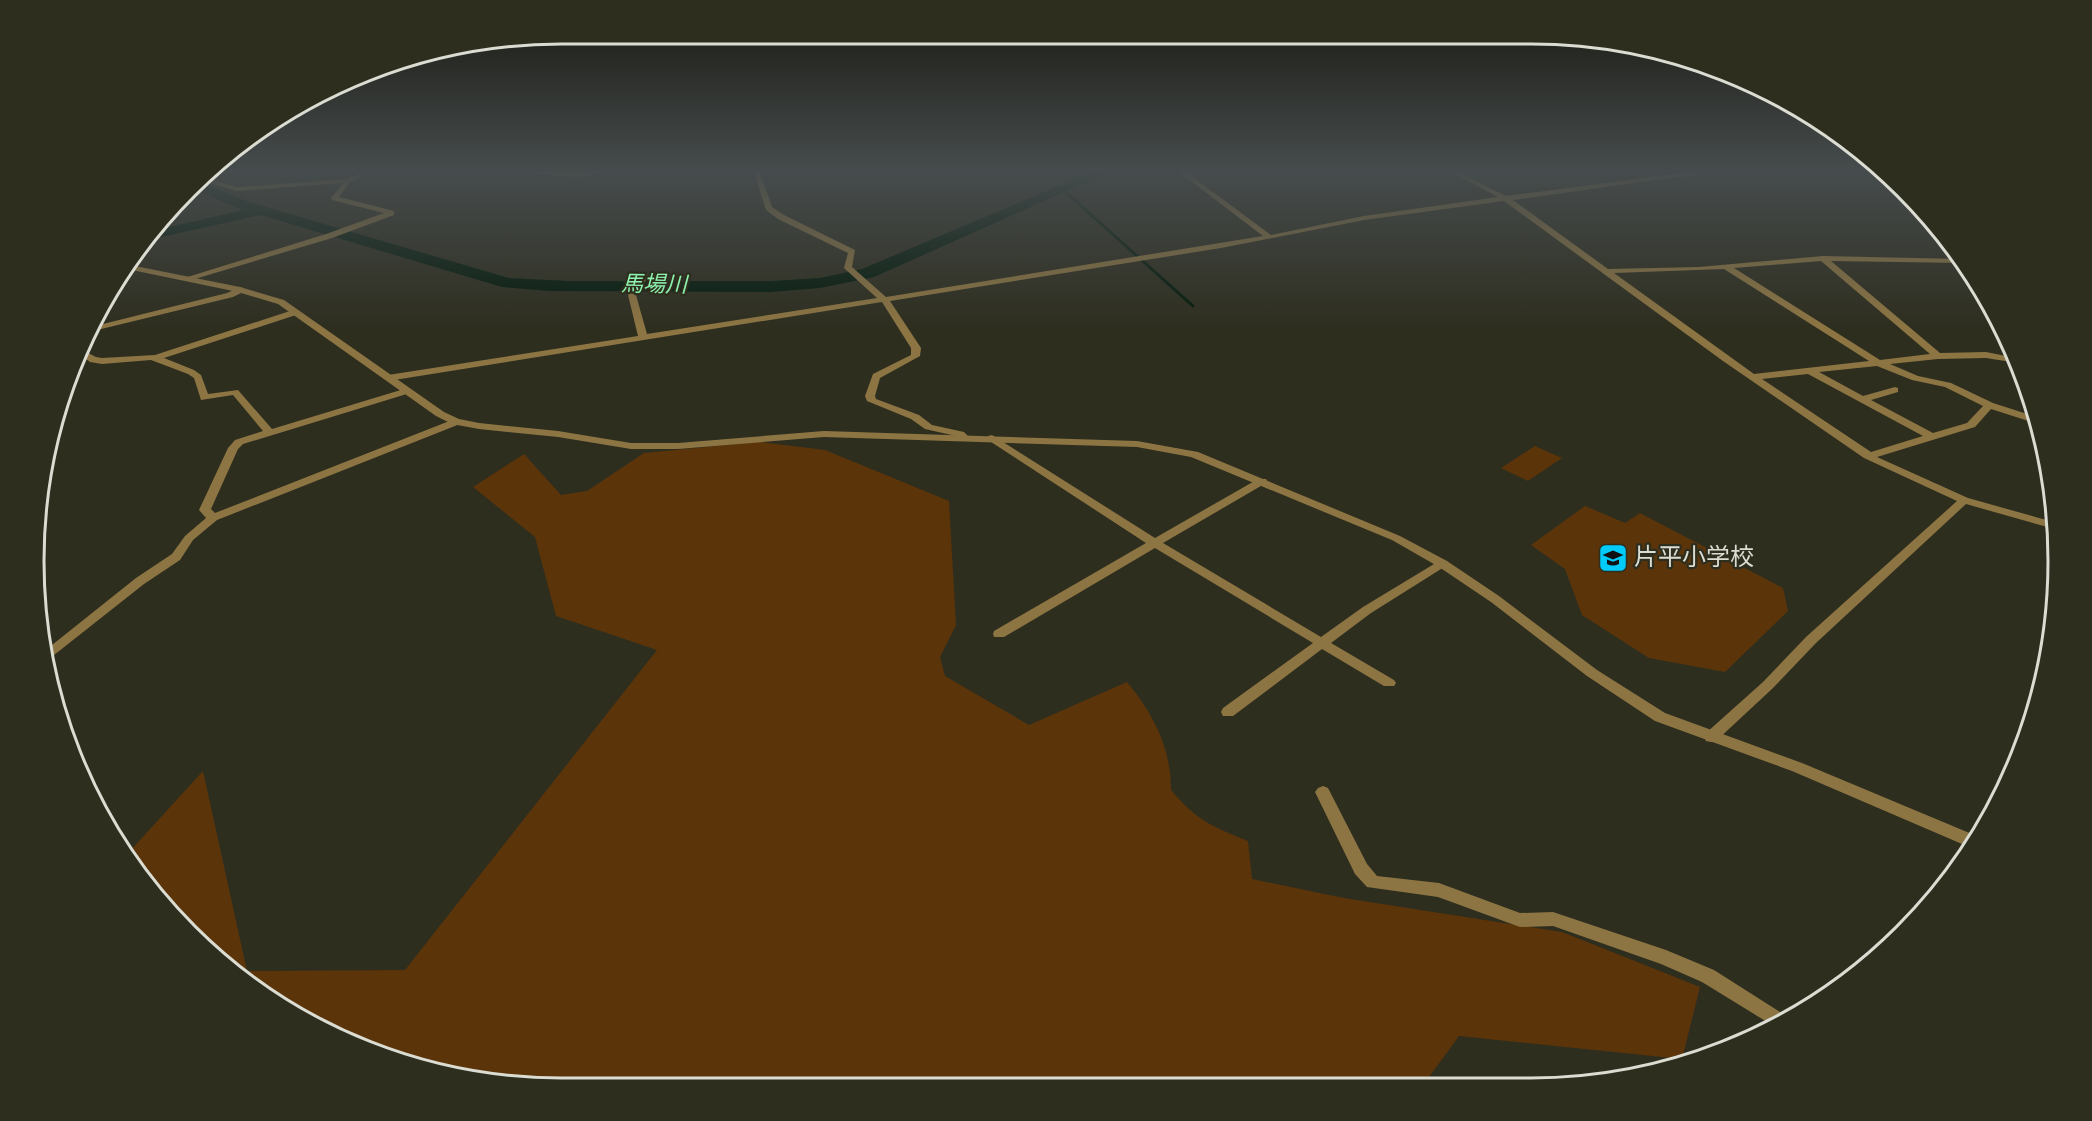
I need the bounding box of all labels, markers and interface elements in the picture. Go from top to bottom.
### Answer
water label: 馬場川 [621,268,689,302]
place label: 片平小学校 [1634,540,1754,576]
school or university icon: 片平小学校 [1597,542,1629,574]

